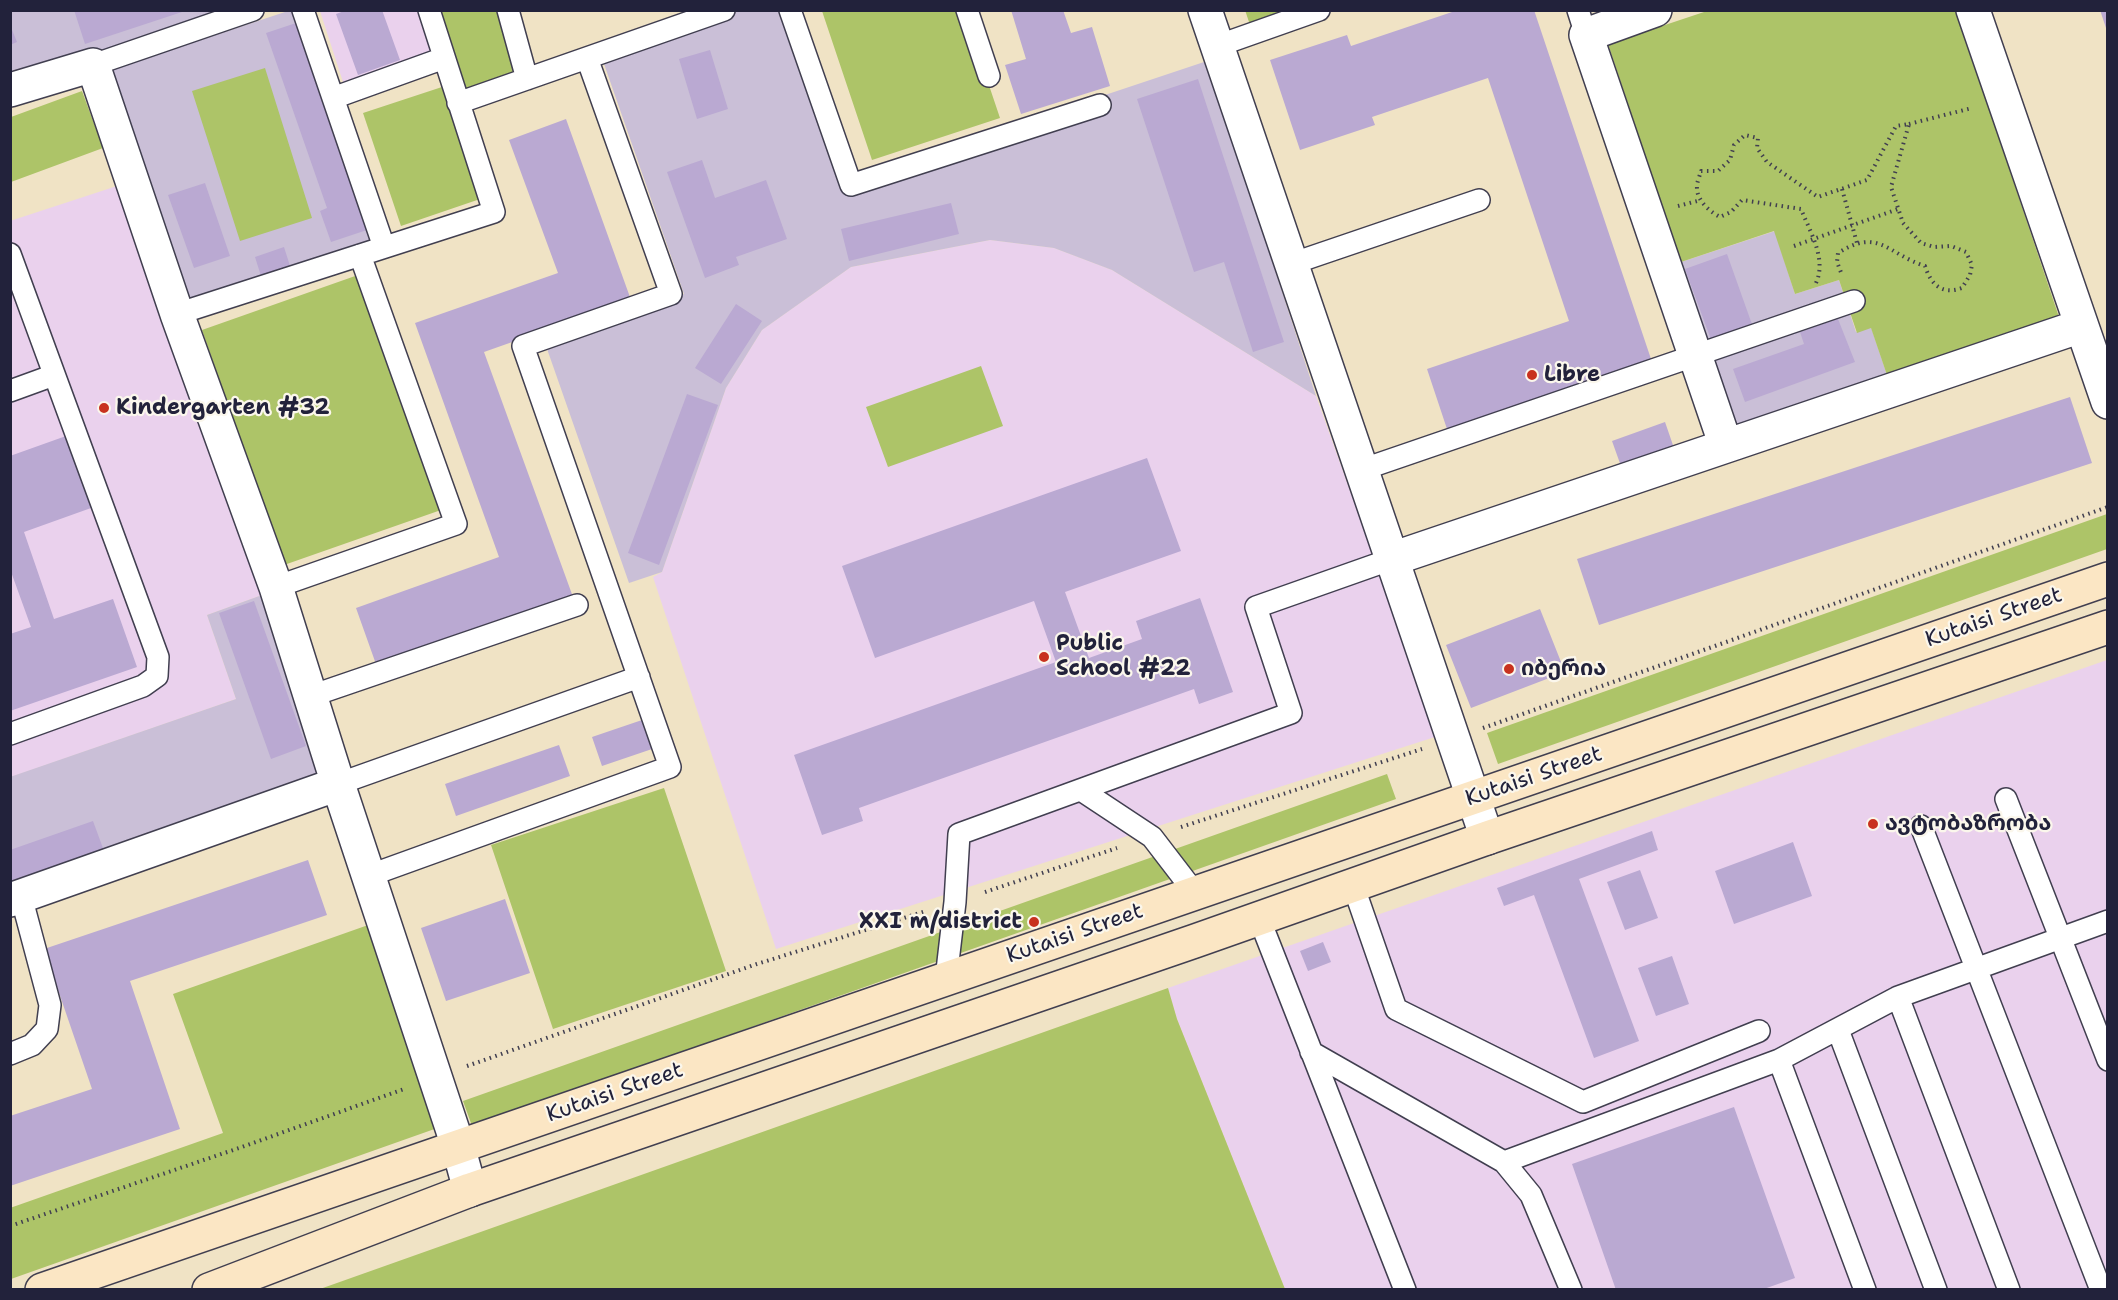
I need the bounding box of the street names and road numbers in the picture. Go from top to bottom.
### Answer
street label: Kutaisi Street [1922,582,2066,654]
street label: Kutaisi Street [1462,741,1606,813]
street label: Kutaisi Street [1003,898,1147,970]
street label: Kutaisi Street [543,1057,687,1129]

